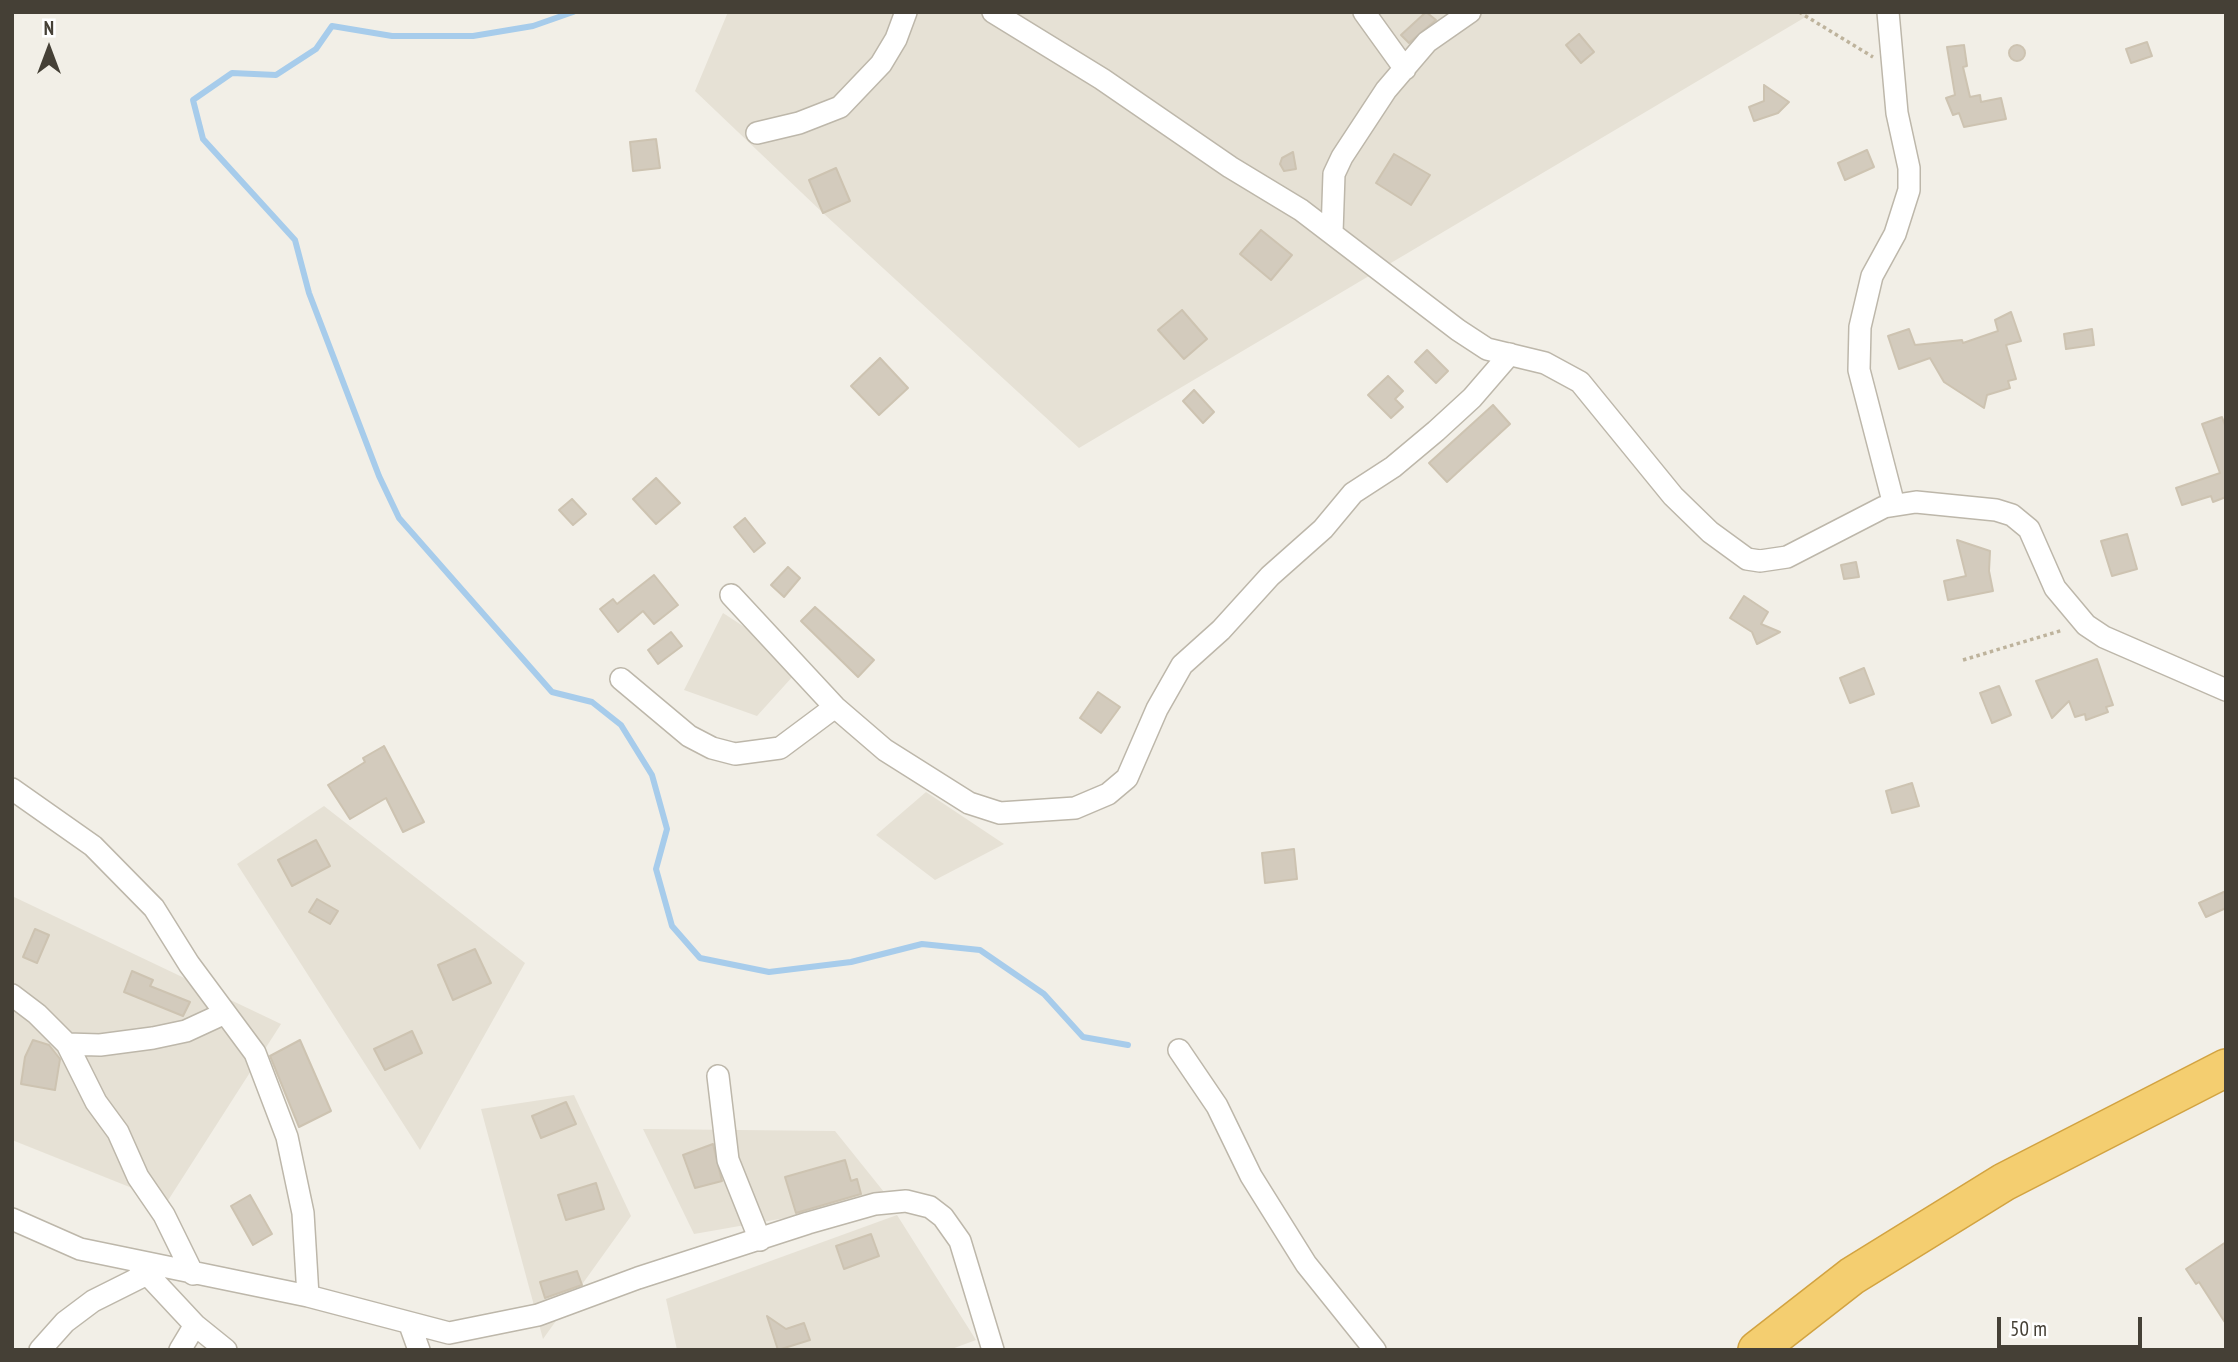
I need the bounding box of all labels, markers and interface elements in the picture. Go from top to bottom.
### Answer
north arrow [14,14,84,84]
text: N [44,16,54,40]
scale bar [2000,1302,2145,1346]
text: 50 m [2010,1315,2047,1342]

